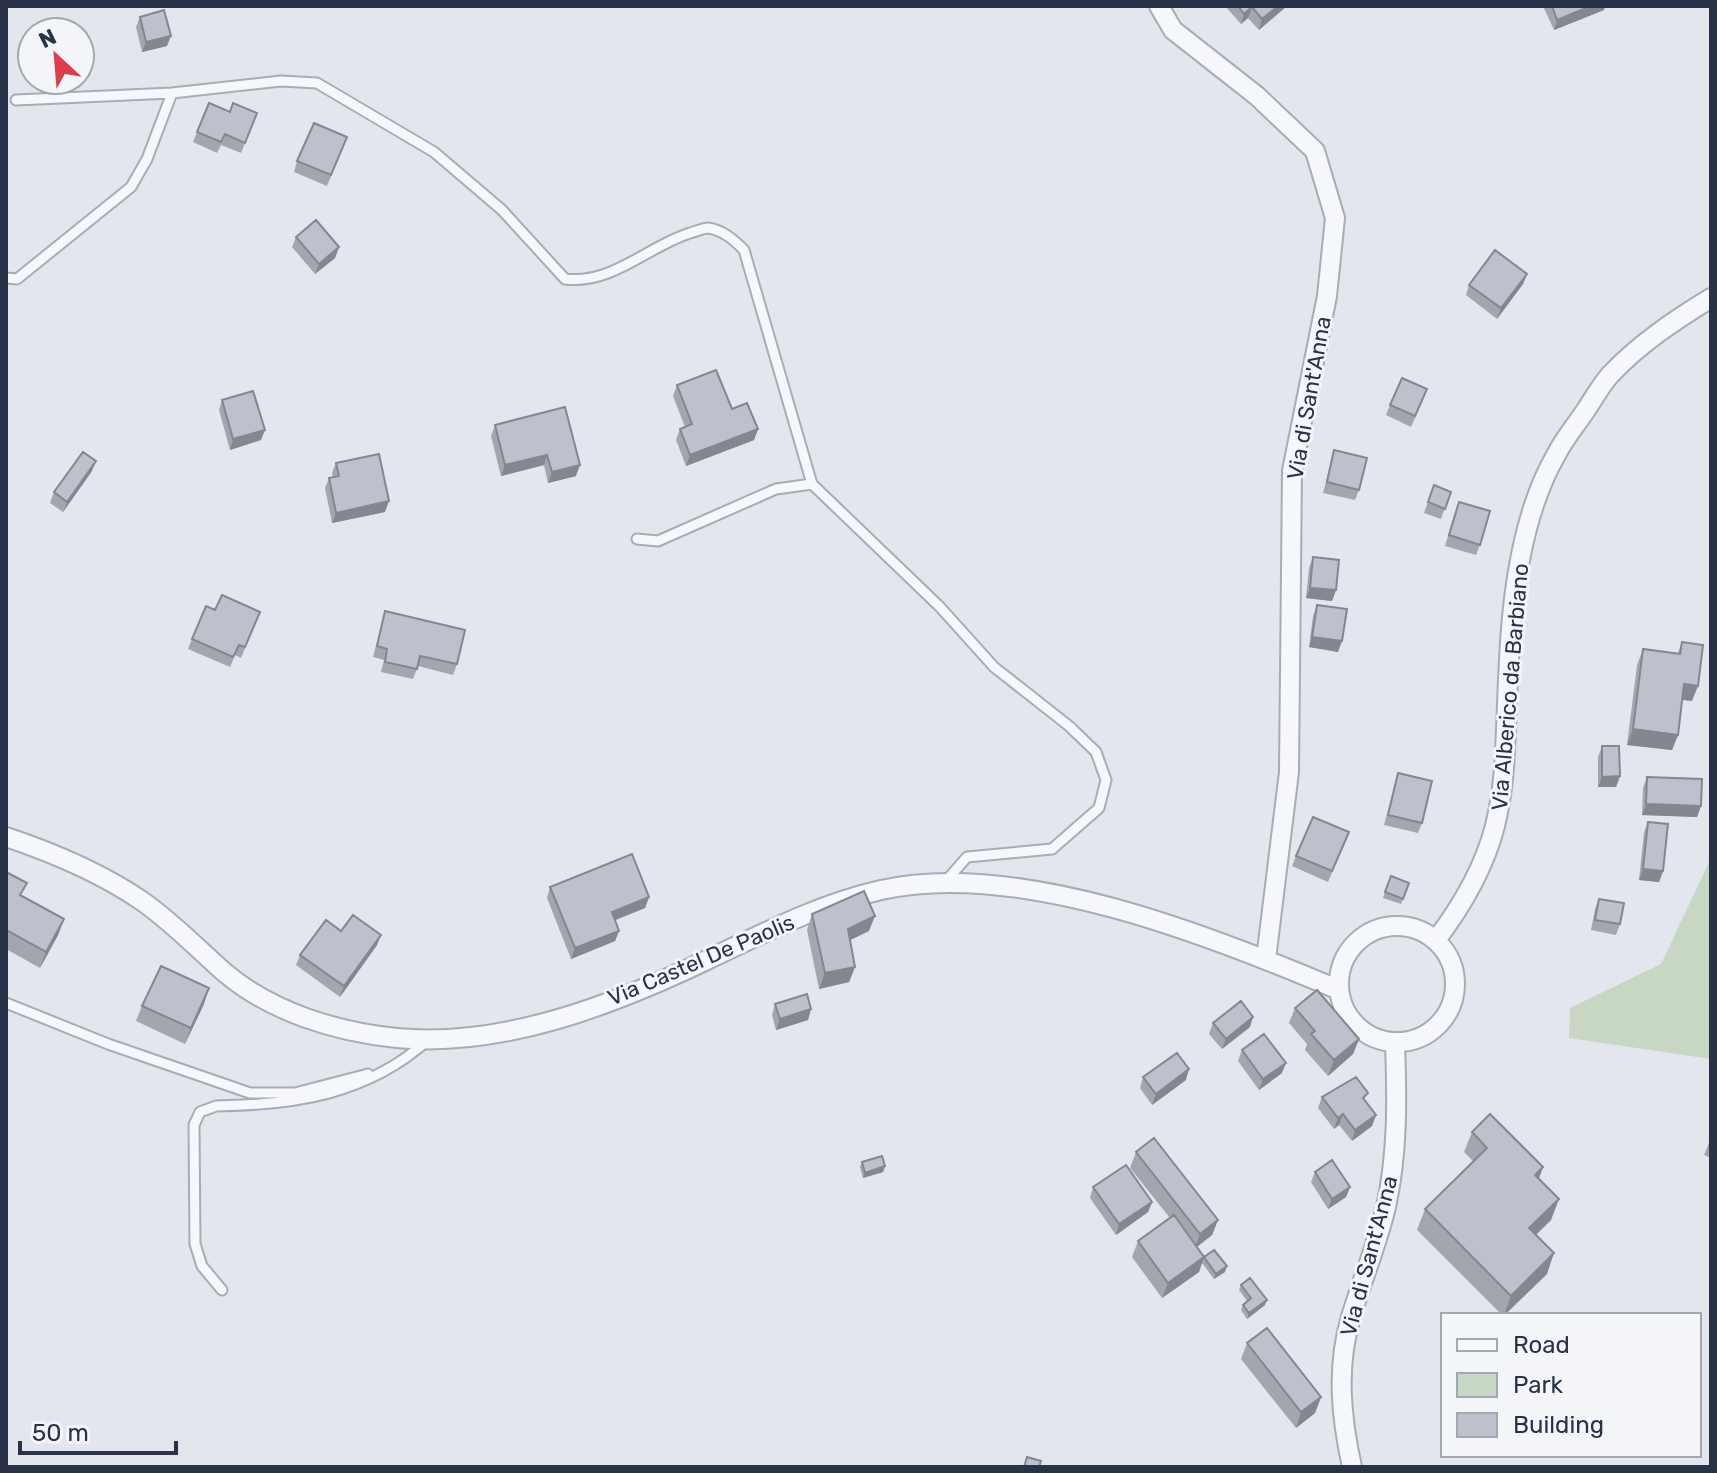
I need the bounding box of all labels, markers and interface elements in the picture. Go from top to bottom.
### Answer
north arrow [16,16,96,96]
text: N [34,23,60,54]
street label: Via di Sant'Anna [1281,314,1337,482]
street label: Via Alberico da Barbiano [1486,562,1534,812]
street label: Via Castel De Paolis [604,908,798,1012]
street label: Via di Sant'Anna [1335,1173,1403,1339]
legend [1441,1313,1701,1457]
text: Road [1513,1331,1570,1359]
text: Park [1513,1371,1564,1399]
scale bar [20,1405,176,1455]
text: Building [1513,1411,1604,1439]
text: 50 m [32,1419,89,1447]

